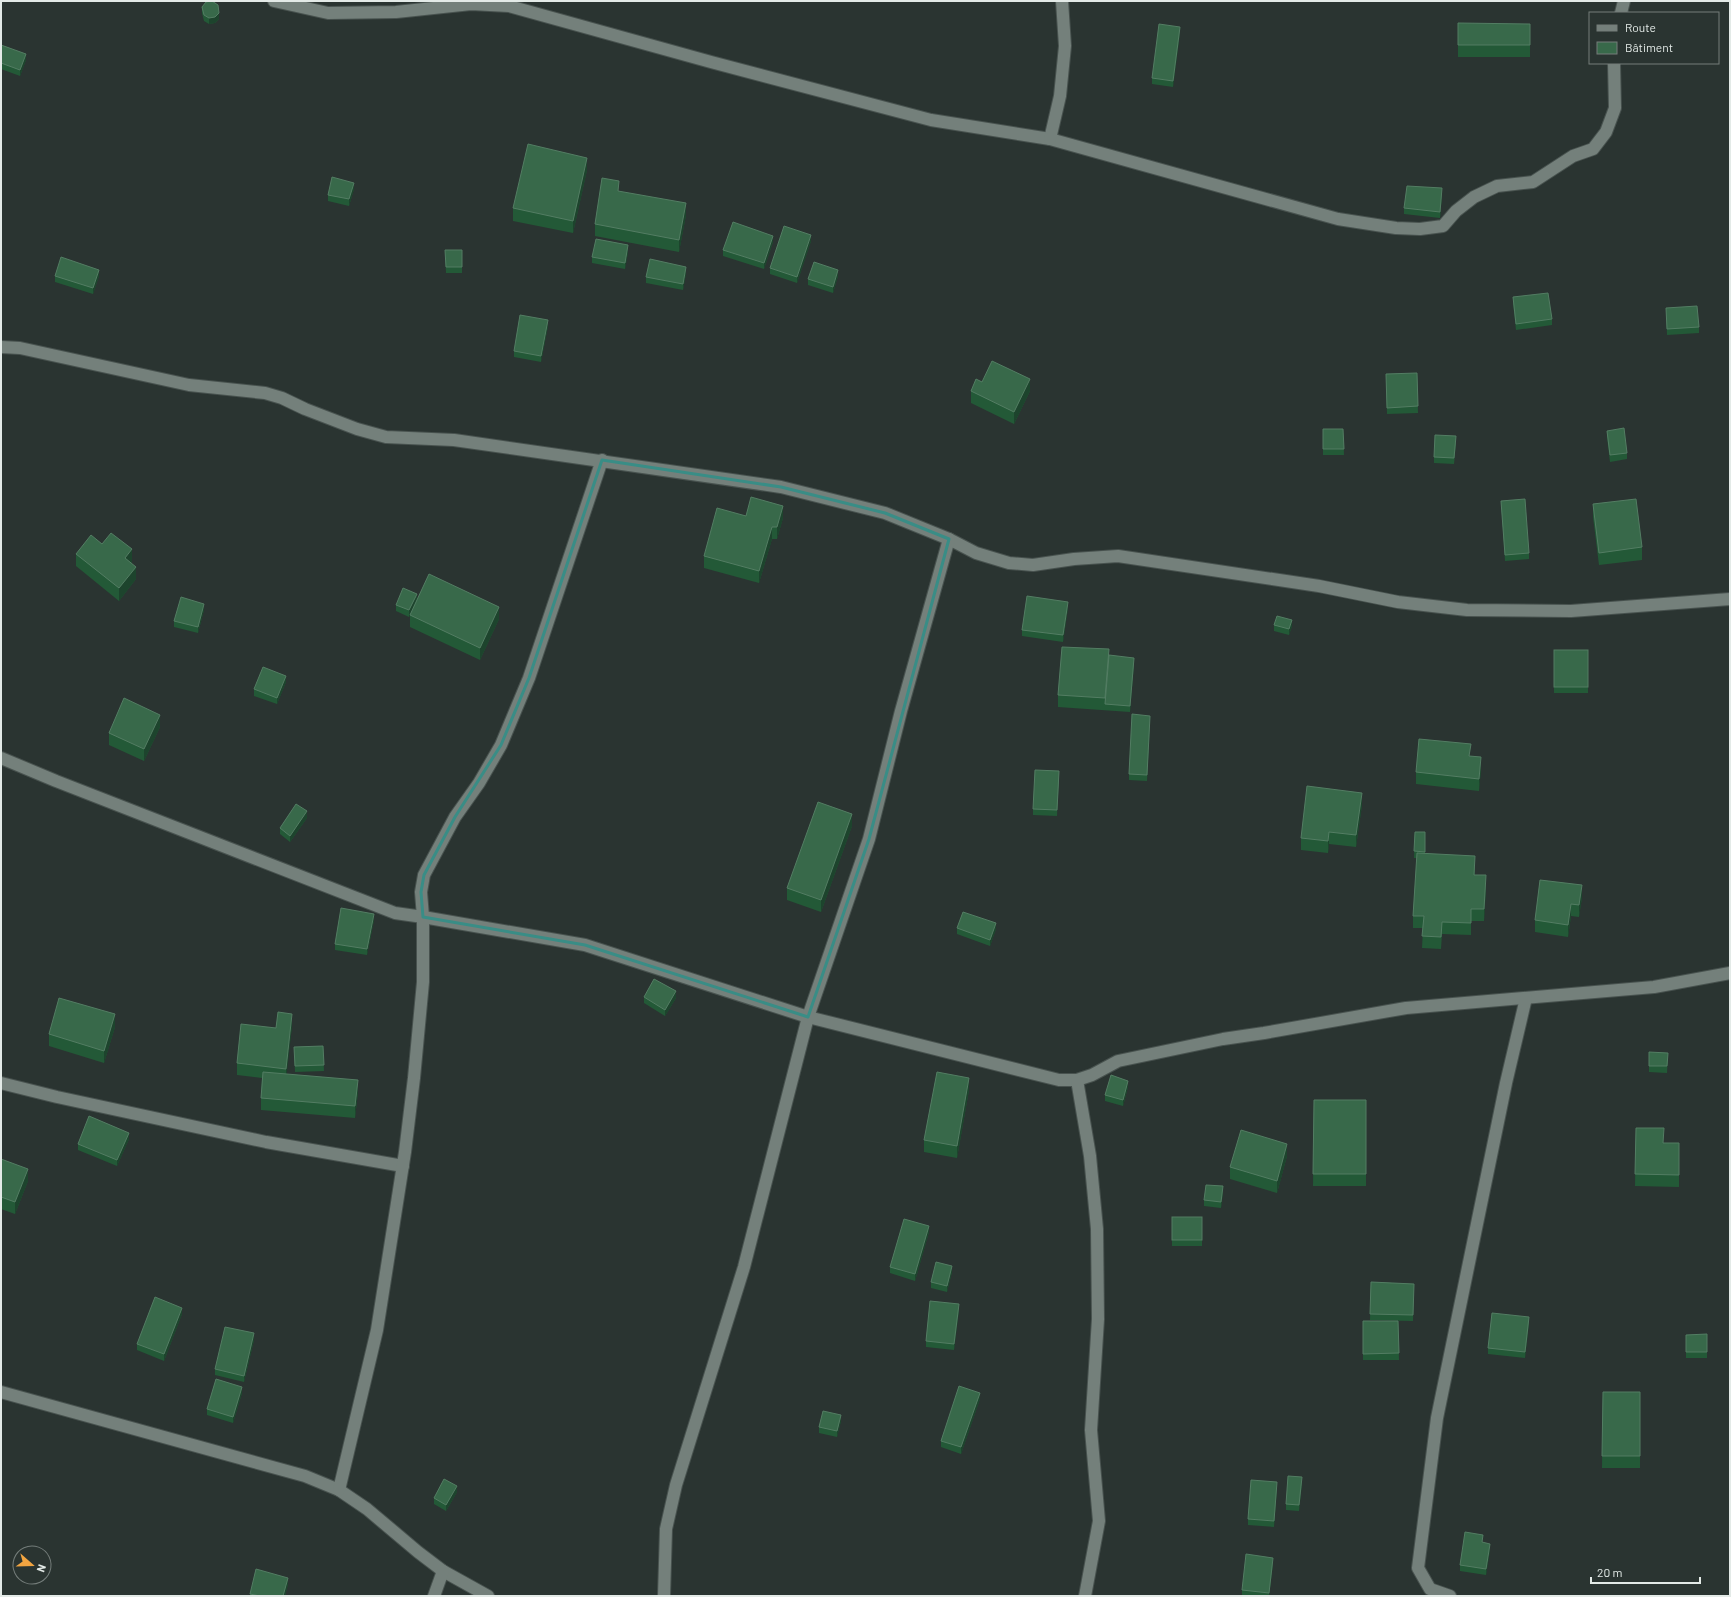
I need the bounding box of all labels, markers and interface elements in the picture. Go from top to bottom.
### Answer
legend [1589,12,1719,64]
text: Route [1625,20,1656,34]
text: Bâtiment [1625,40,1673,54]
north arrow [12,1545,52,1585]
scale bar [1591,1559,1700,1585]
text: N [35,1563,49,1574]
text: 20 m [1597,1565,1623,1579]

